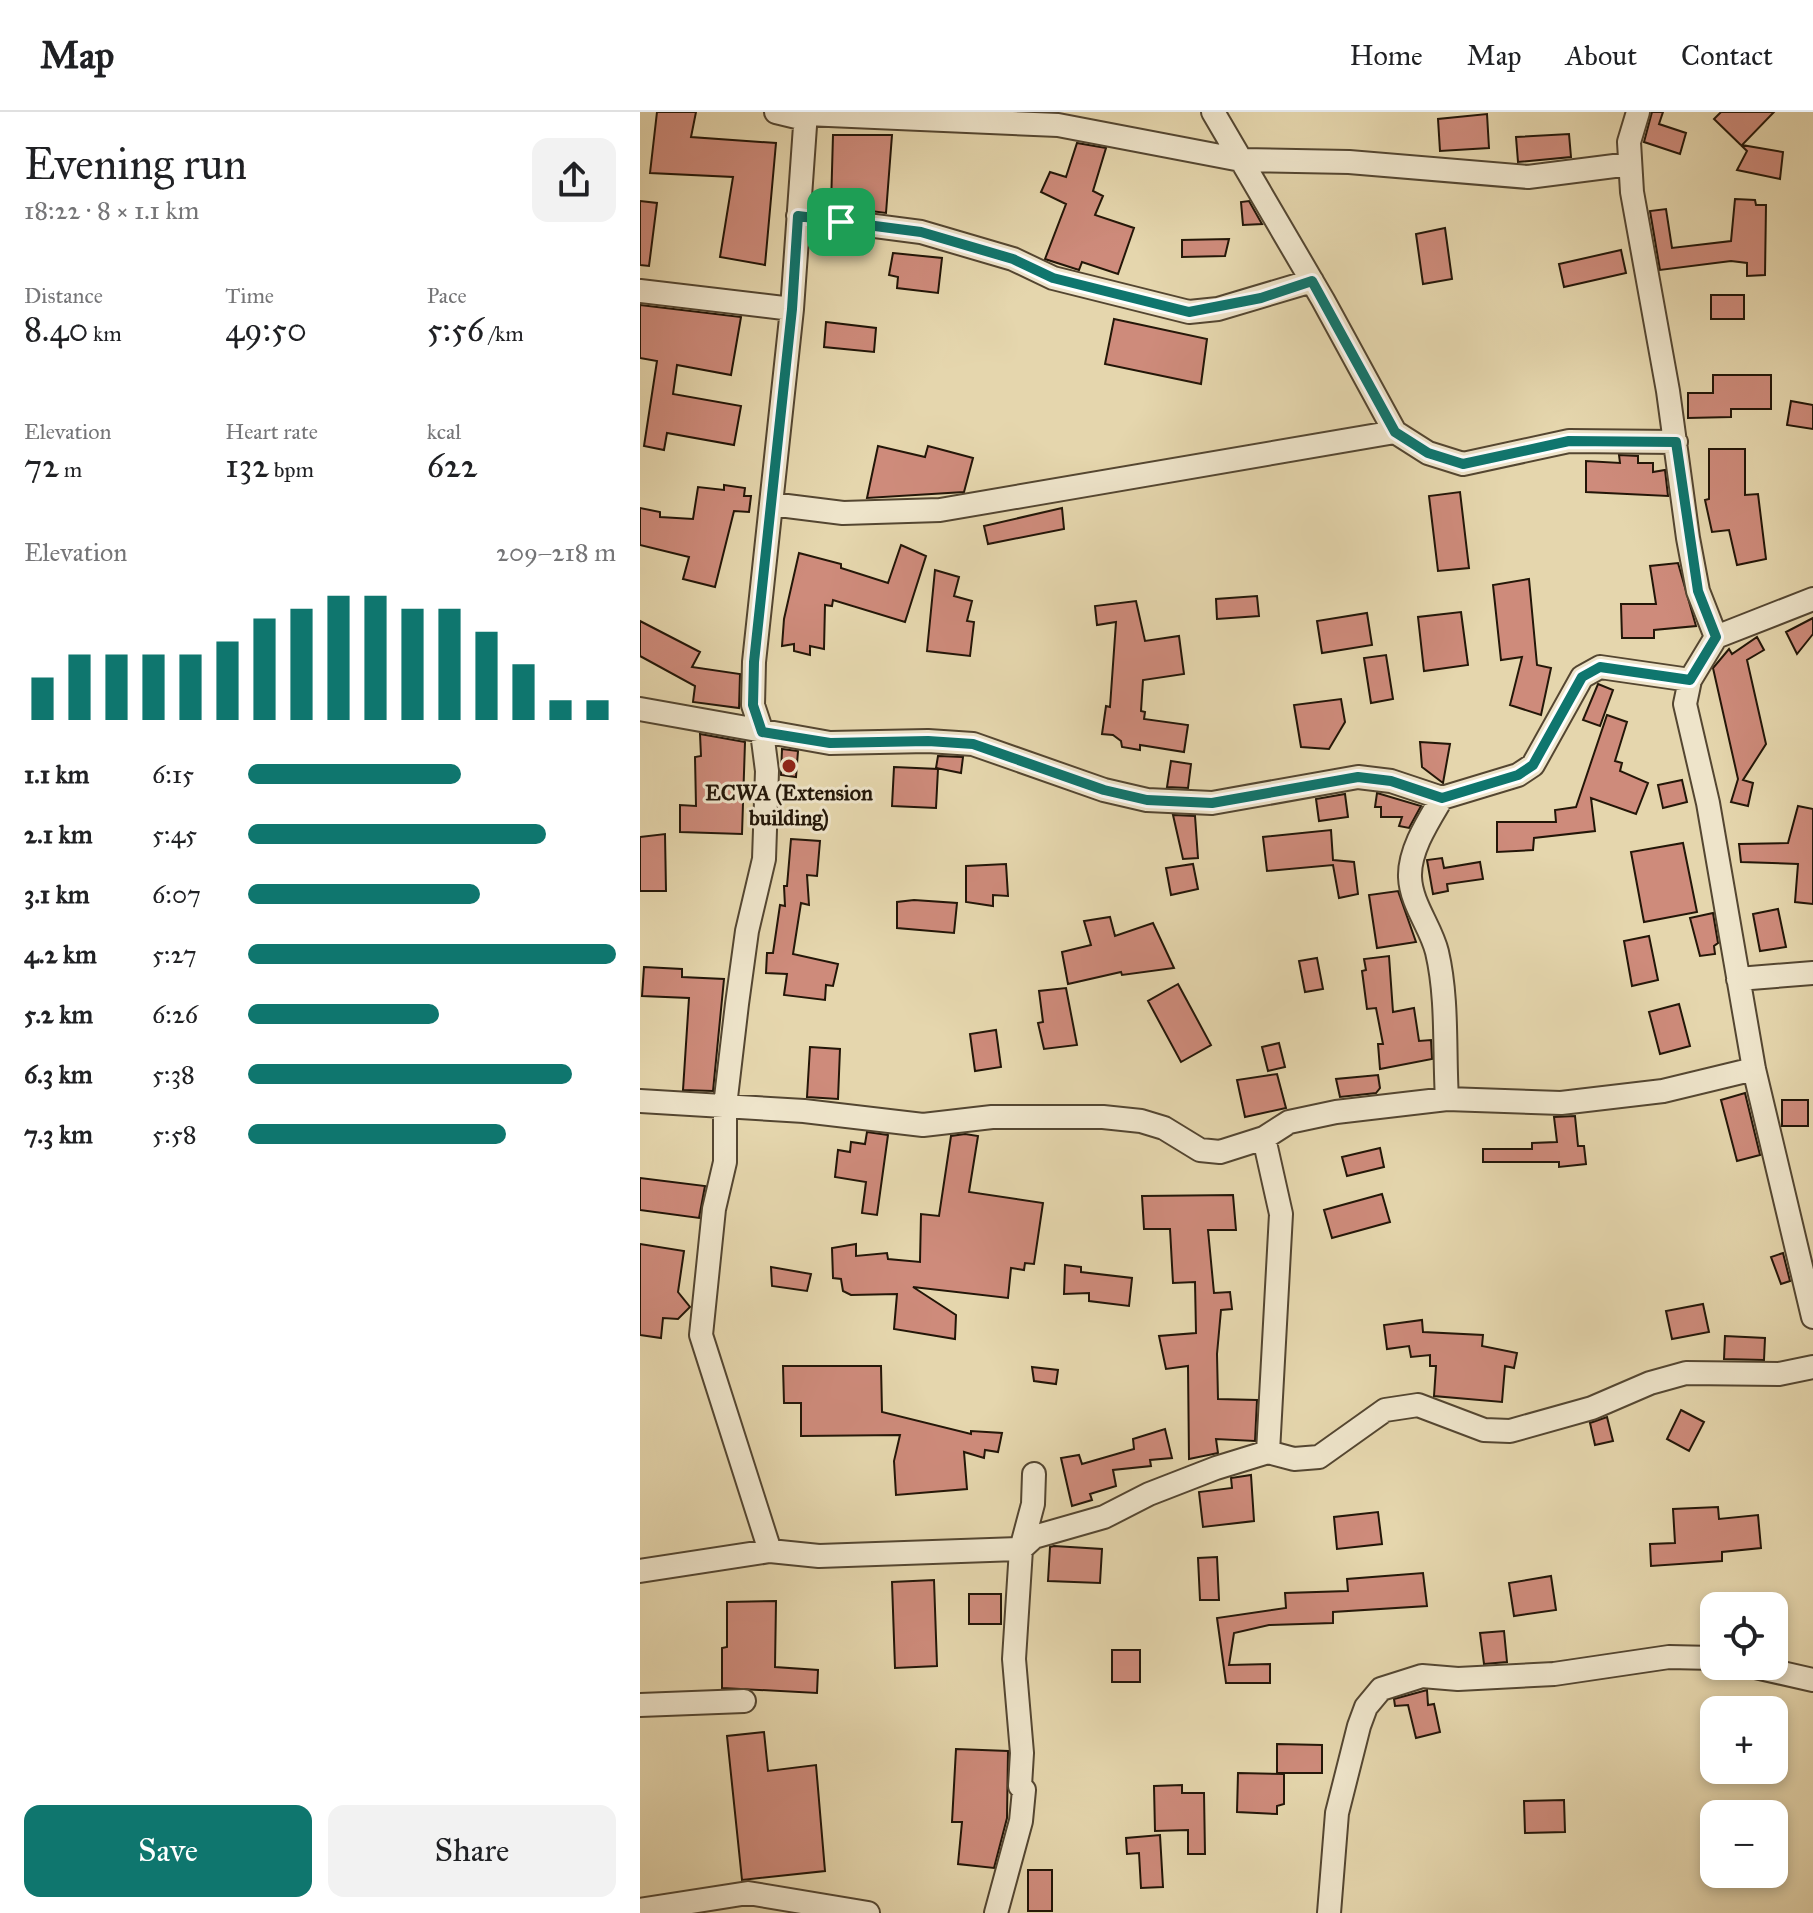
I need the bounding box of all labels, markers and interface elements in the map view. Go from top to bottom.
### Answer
text: Map [40,32,114,78]
text: Home [1350,38,1423,73]
text: Map [1467,38,1521,73]
text: About [1565,38,1637,73]
text: Contact [1681,38,1773,73]
text: Evening run [24,137,247,191]
button: share [532,138,616,222]
pin [807,188,875,256]
text: 18:22 · 8 × 1.1 km [24,194,199,226]
icon: arrive [819,200,863,244]
text: Distance [24,282,103,309]
text: Time [225,282,274,309]
text: Pace [427,282,467,309]
text: 8.40 [24,309,88,350]
text: 49:50 [225,309,307,350]
text: 5:56 [427,309,484,350]
text: km [88,320,122,347]
text: /km [484,320,524,347]
text: Elevation [24,418,111,445]
text: Heart rate [225,418,318,445]
text: kcal [427,418,461,445]
text: 72 [24,445,59,486]
text: 132 [225,445,269,486]
text: 622 [427,445,478,486]
text: m [59,456,82,483]
text: bpm [269,456,314,483]
text: Elevation [24,536,127,568]
text: 209–218 m [496,536,616,568]
marker: ECWA (Extension building) [780,757,798,775]
text: 1.1 km [24,758,89,790]
text: 6:15 [152,758,194,790]
place label: ECWA (Extension building) [705,779,873,831]
text: 2.1 km [24,818,93,850]
text: 5:45 [152,818,197,850]
text: 3.1 km [24,878,90,910]
text: 6:07 [152,878,201,910]
text: 4.2 km [24,938,97,970]
text: 5:27 [152,938,197,970]
text: 5.2 km [24,998,93,1030]
text: 6:26 [152,998,198,1030]
text: 6.3 km [24,1058,93,1090]
text: 5:38 [152,1058,195,1090]
text: 7.3 km [24,1118,93,1150]
text: 5:58 [152,1118,197,1150]
map controls [1700,1592,1788,1888]
button: locate [1700,1592,1788,1680]
button: + [1700,1696,1788,1784]
button: − [1700,1800,1788,1888]
button: Save [24,1805,312,1897]
button: Share [328,1805,616,1897]

